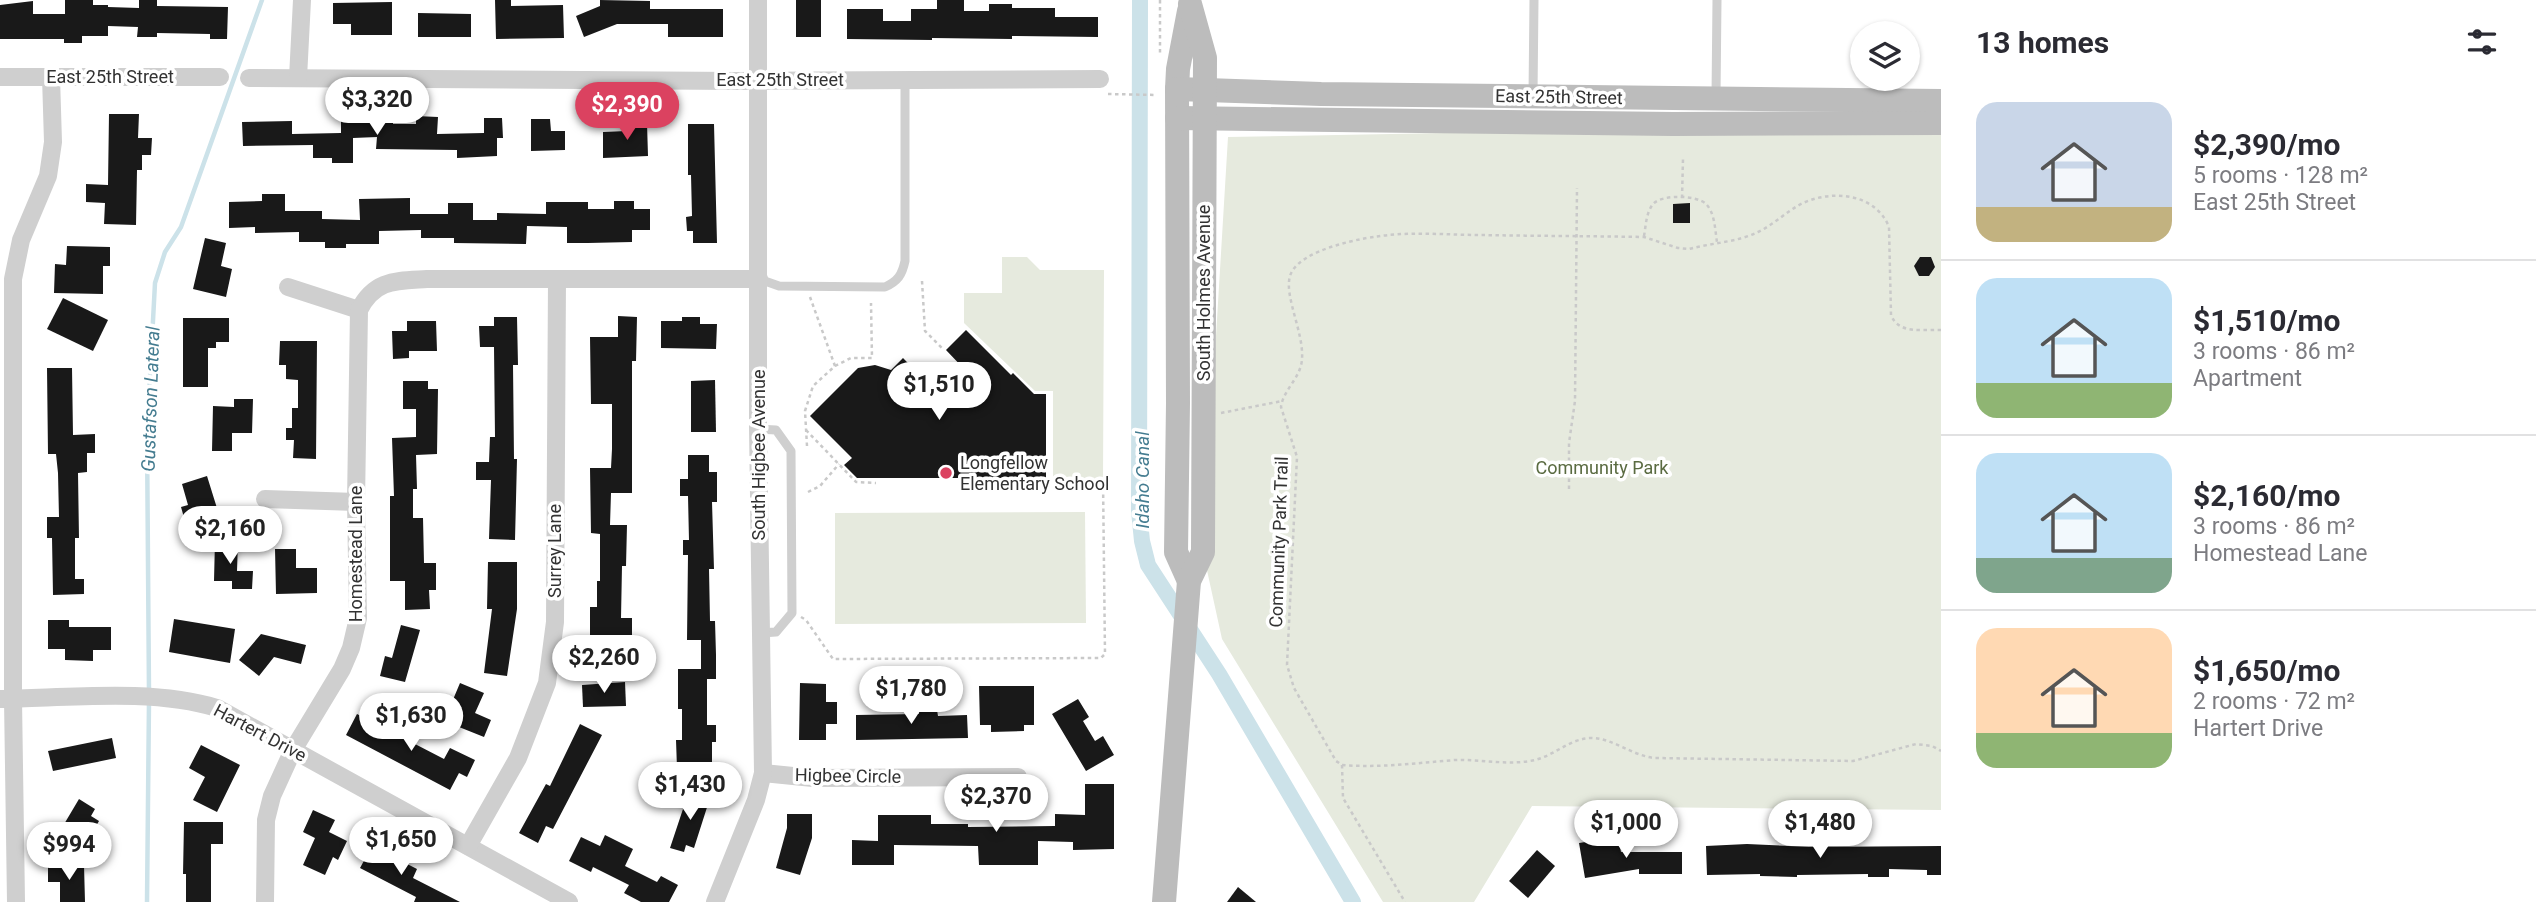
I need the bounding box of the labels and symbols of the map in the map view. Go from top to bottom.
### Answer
street label: East 25th Street [46,66,174,87]
street label: East 25th Street [716,69,844,90]
pin: $3,320 [320,78,434,137]
pin: $2,390 [570,82,684,142]
street label: East 25th Street [1495,85,1623,108]
street label: South Holmes Avenue [1193,205,1214,381]
water label: Gustafson Lateral [136,325,165,472]
pin: $1,510 [882,362,996,422]
street label: South Higbee Avenue [748,370,769,541]
water label: Idaho Canal [1131,431,1154,529]
place label: Longfellow Elementary School [960,452,1109,494]
street label: Community Park Trail [1265,456,1292,628]
park label: Community Park [1536,457,1669,478]
marker: Longfellow Elementary School [938,465,954,481]
street label: Homestead Lane [345,486,366,622]
street label: Surrey Lane [544,504,565,598]
pin: $2,160 [173,506,287,566]
pin: $2,260 [547,636,661,695]
pin: $1,780 [854,666,968,726]
pin: $1,630 [354,694,468,753]
street label: Hartert Drive [210,699,310,766]
pin: $1,430 [633,762,747,822]
street label: Higbee Circle [795,764,901,787]
pin: $2,370 [939,774,1053,834]
pin: $1,000 [1569,800,1683,860]
pin: $1,480 [1763,800,1877,860]
pin: $1,650 [344,818,458,877]
pin: $994 [28,822,110,882]

